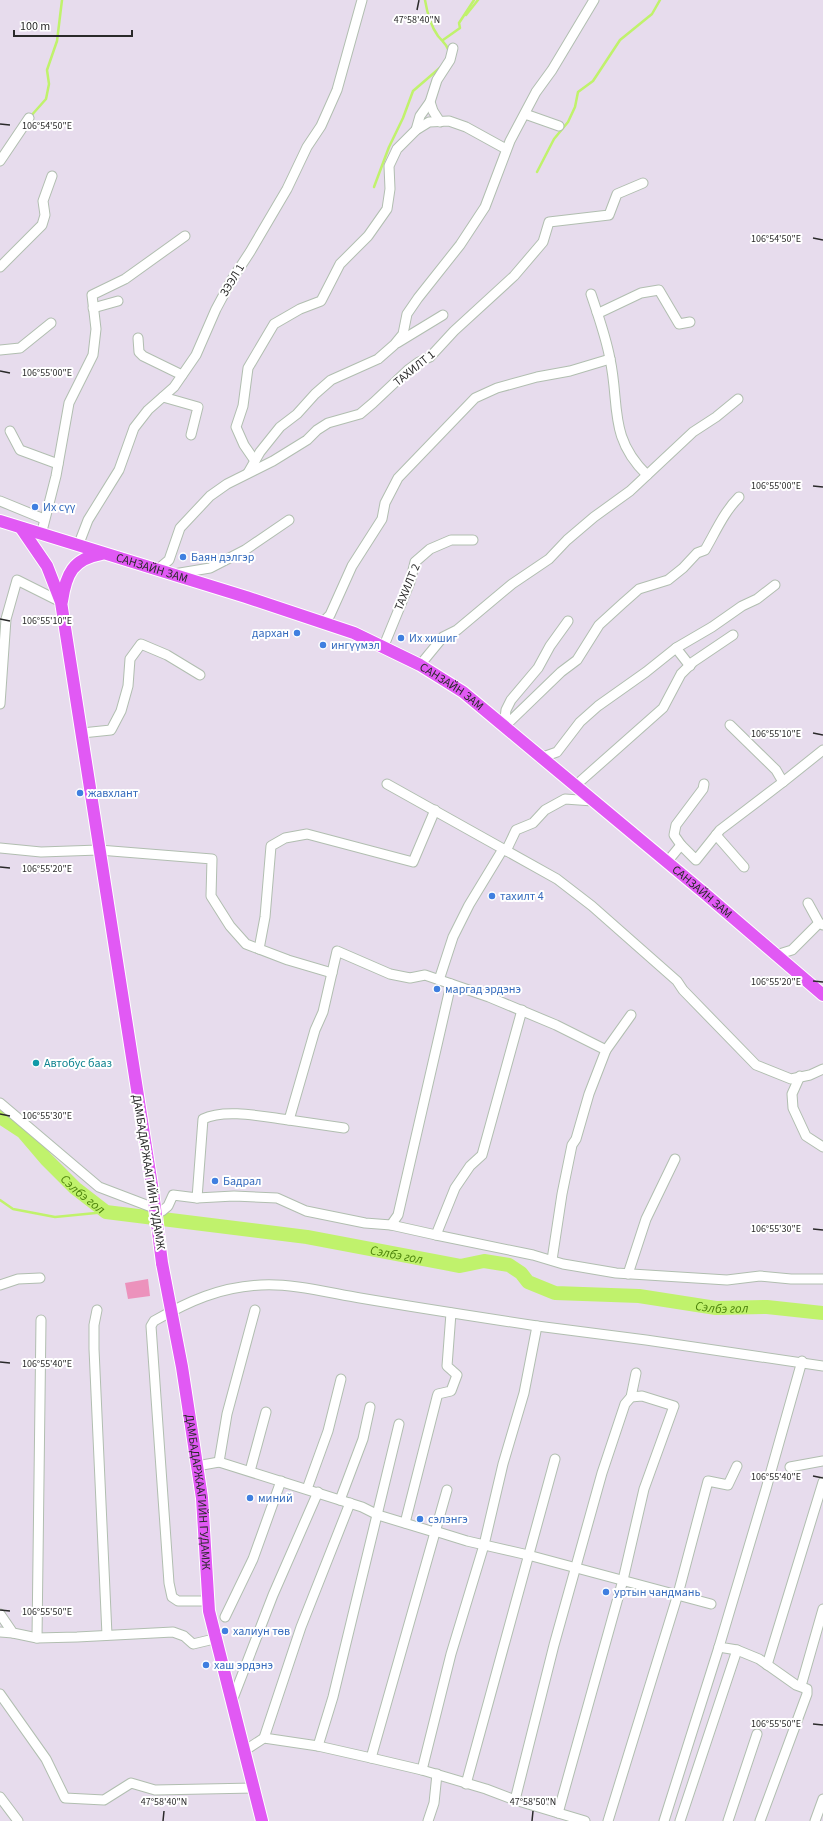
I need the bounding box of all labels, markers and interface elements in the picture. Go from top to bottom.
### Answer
scale bar [14,12,132,38]
text: 47°58'40"N [394,13,440,27]
text: 100 m [20,18,50,35]
text: 106°54'50"E [22,119,72,133]
text: 106°54'50"E [751,232,801,246]
street label: ЗЭЭЛ 1 [216,261,249,300]
street label: ТАХИЛТ 1 [390,346,439,390]
text: 106°55'00"E [22,366,72,380]
text: 106°55'00"E [751,479,801,493]
place label: Их сүү [43,499,76,516]
marker: Их сүү [30,502,40,512]
street label: САНЗАЙН ЗАМ [114,549,190,588]
place label: Баян дэлгэр [191,549,255,566]
marker: Баян дэлгэр [178,552,188,562]
street label: ТАХИЛТ 2 [390,561,425,613]
text: 106°55'10"E [22,614,72,628]
place label: дархан [252,625,289,642]
marker: дархан [292,628,302,638]
place label: Их хишиг [409,630,458,647]
marker: Их хишиг [396,633,406,643]
place label: ингүүмэл [331,637,380,654]
marker: ингүүмэл [318,640,328,650]
street label: САНЗАЙН ЗАМ [416,659,487,715]
text: 106°55'10"E [751,727,801,741]
place label: жавхлант [88,785,139,802]
marker: жавхлант [75,788,85,798]
text: 106°55'20"E [22,862,72,876]
street label: САНЗАЙН ЗАМ [668,862,736,922]
place label: тахилт 4 [500,888,544,905]
marker: тахилт 4 [487,891,497,901]
text: 106°55'20"E [751,975,801,989]
place label: маргад эрдэнэ [445,981,521,998]
marker: маргад эрдэнэ [432,984,442,994]
place label: Автобус бааз [44,1055,112,1072]
marker: Автобус бааз [31,1058,41,1068]
street label: ДАМБАДАРЖААГИЙН ГУДАМЖ [128,1093,169,1251]
text: 106°55'30"E [22,1109,72,1123]
water label: Сэлбэ гол [56,1171,109,1218]
place label: Бадрал [223,1173,261,1190]
marker: Бадрал [210,1176,220,1186]
text: 106°55'30"E [751,1222,801,1236]
water label: Сэлбэ гол [369,1241,425,1269]
water label: Сэлбэ гол [694,1297,749,1318]
text: 106°55'40"E [22,1357,72,1371]
street label: ДАМБАДАРЖААГИЙН ГУДАМЖ [180,1413,214,1570]
text: 106°55'40"E [751,1470,801,1484]
place label: миний [258,1490,293,1507]
marker: миний [245,1493,255,1503]
place label: сэлэнгэ [428,1511,468,1528]
marker: сэлэнгэ [415,1514,425,1524]
place label: уртын чандмань [614,1584,701,1601]
marker: уртын чандмань [601,1587,611,1597]
text: 106°55'50"E [22,1605,72,1619]
place label: халиун төв [233,1623,290,1640]
marker: халиун төв [220,1626,230,1636]
place label: хаш эрдэнэ [214,1657,273,1674]
marker: хаш эрдэнэ [201,1660,211,1670]
text: 106°55'50"E [751,1717,801,1731]
text: 47°58'40"N [141,1795,187,1809]
text: 47°58'50"N [510,1795,556,1809]

